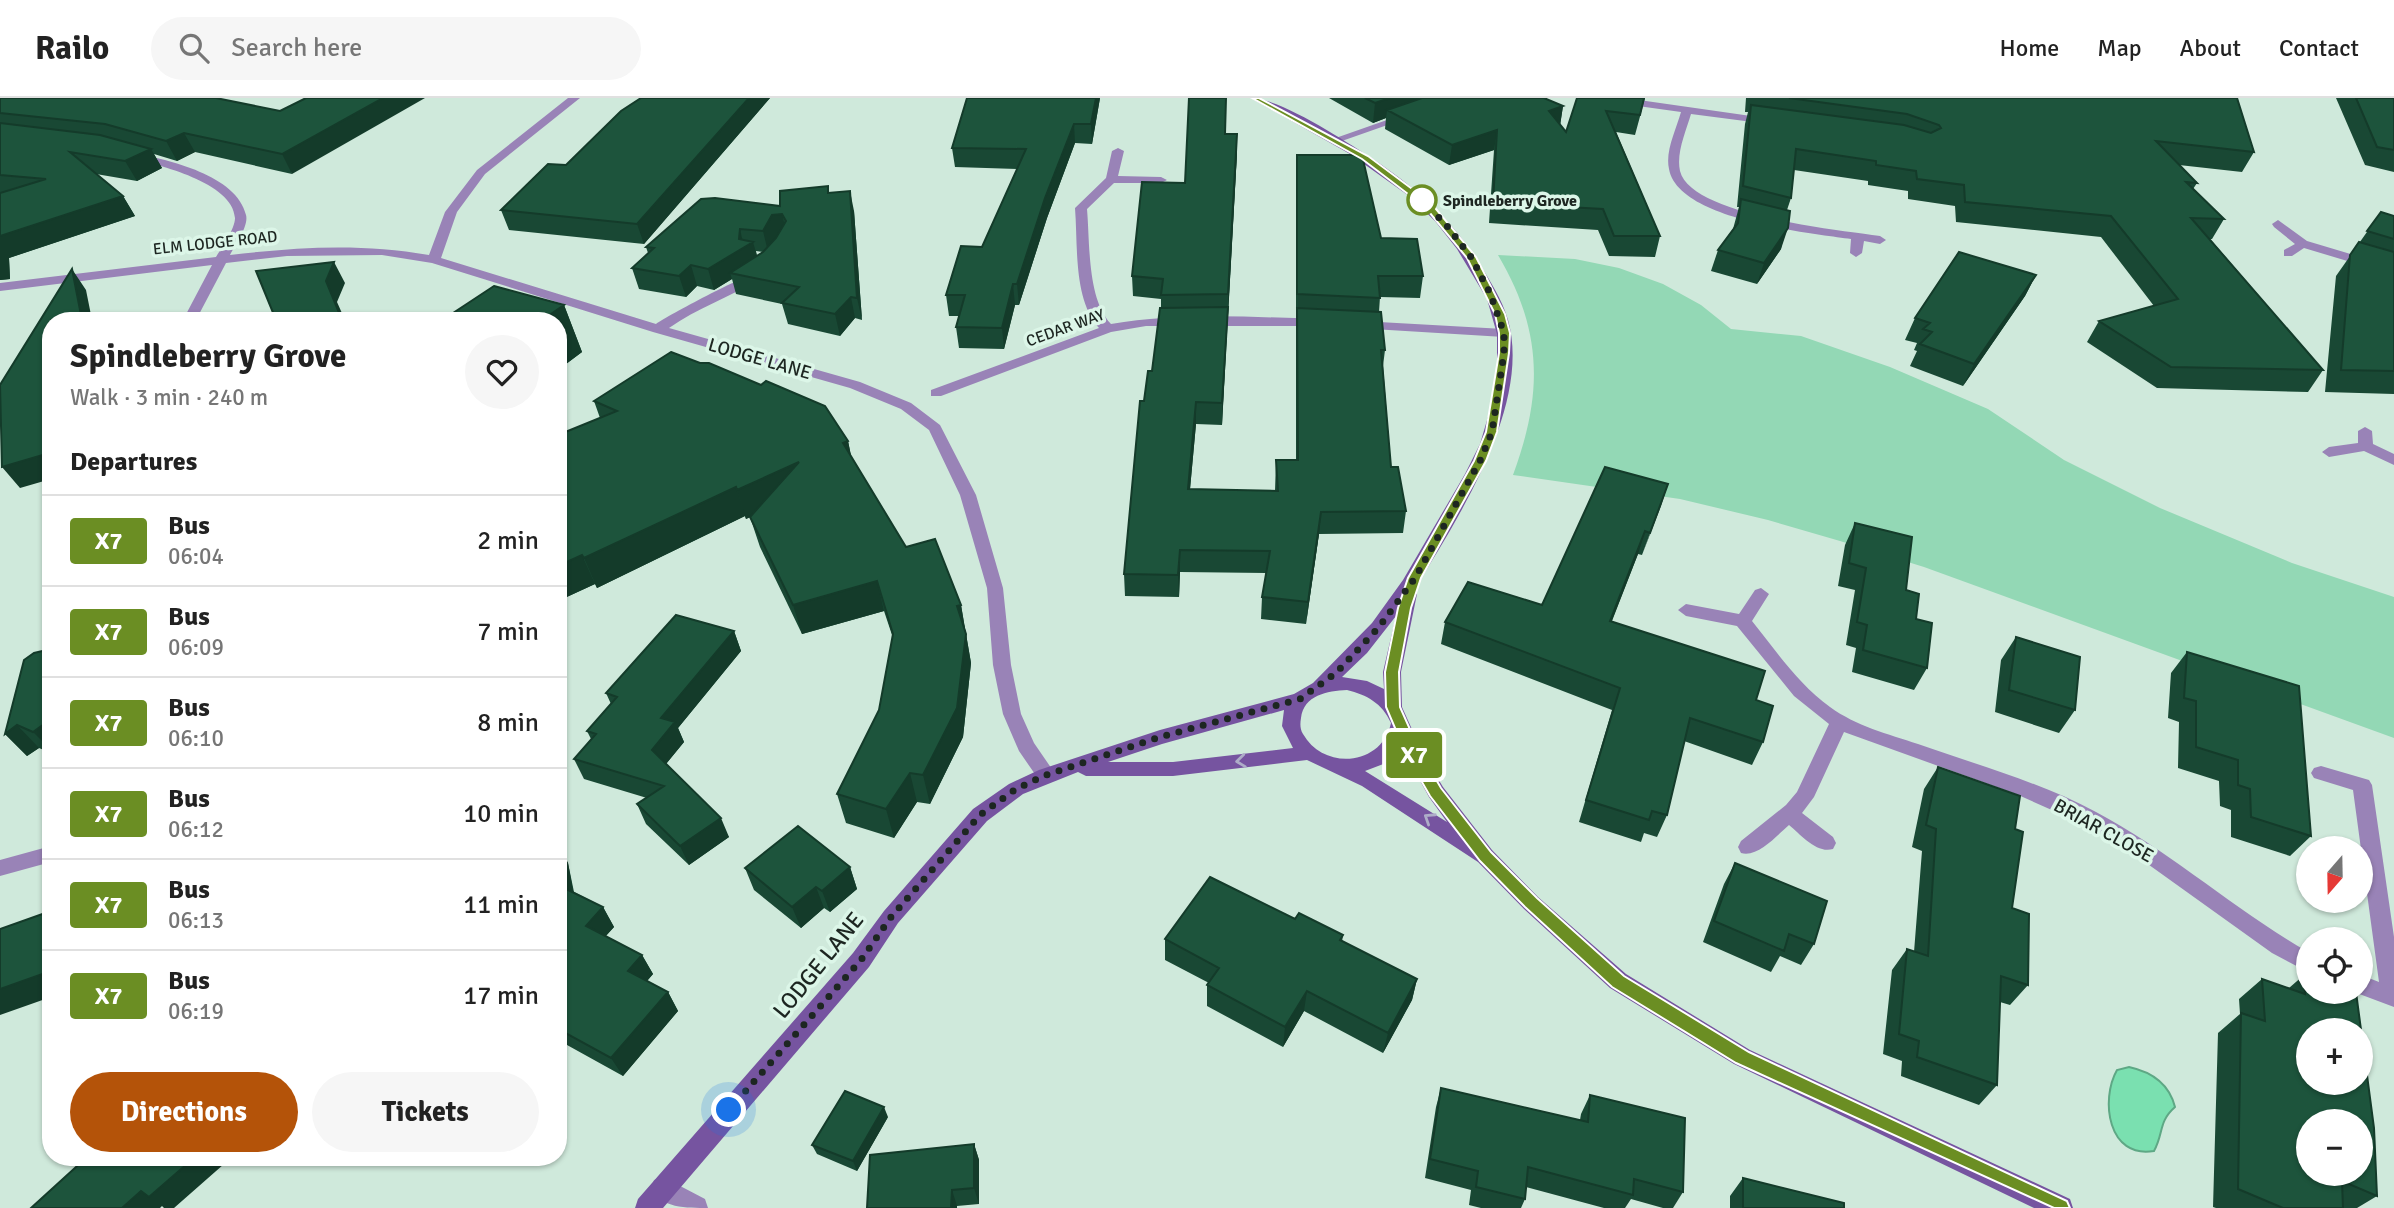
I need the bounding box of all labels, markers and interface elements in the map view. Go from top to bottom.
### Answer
search box [151,17,641,80]
text: Railo [35,28,109,69]
icon: search [175,29,213,67]
text: Search here [231,32,362,64]
text: Home [1999,33,2059,63]
text: Map [2097,33,2142,63]
text: About [2180,33,2241,63]
text: Contact [2279,33,2359,63]
marker: Spindleberry Grove [1407,185,1437,215]
place label: Spindleberry Grove [1443,191,1577,211]
street label: ELM LODGE ROAD [152,227,278,259]
street label: CEDAR WAY [1023,305,1107,351]
street label: LODGE LANE [705,333,814,385]
button: heart [465,335,539,409]
text: Spindleberry Grove [70,336,346,377]
text: Walk · 3 min · 240 m [70,383,268,412]
text: Departures [70,446,197,478]
text: Bus [168,510,210,542]
text: 2 min [477,525,539,557]
text: X7 [95,526,122,556]
text: 06:04 [168,542,224,571]
text: Bus [168,601,210,633]
text: 7 min [477,616,539,648]
text: X7 [95,617,122,647]
text: 06:09 [168,633,224,662]
text: Bus [168,692,210,724]
text: 8 min [477,707,539,739]
text: X7 [95,708,122,738]
text: 06:10 [168,724,224,753]
line badge: X7 [1382,732,1446,778]
text: X7 [1400,740,1428,770]
one-way arrow [1235,753,1247,768]
text: Bus [168,783,210,815]
street label: BRIAR CLOSE [2049,794,2158,868]
text: 10 min [463,798,539,830]
text: X7 [95,799,122,829]
one-way arrow [1423,814,1436,827]
text: 06:12 [168,815,224,844]
north arrow [2296,836,2373,914]
map controls [2296,836,2373,1186]
text: Bus [168,874,210,906]
text: 11 min [463,889,539,921]
text: X7 [95,890,122,920]
text: 06:13 [168,906,224,935]
street label: LODGE LANE [767,906,870,1024]
button: locate [2296,927,2373,1004]
text: Bus [168,965,210,997]
text: 17 min [463,980,539,1012]
text: X7 [95,981,122,1011]
text: 06:19 [168,997,224,1026]
button: + [2296,1018,2373,1095]
button: Directions [70,1072,298,1152]
button: Tickets [312,1072,539,1152]
your location [711,1092,746,1127]
button: − [2296,1109,2373,1186]

